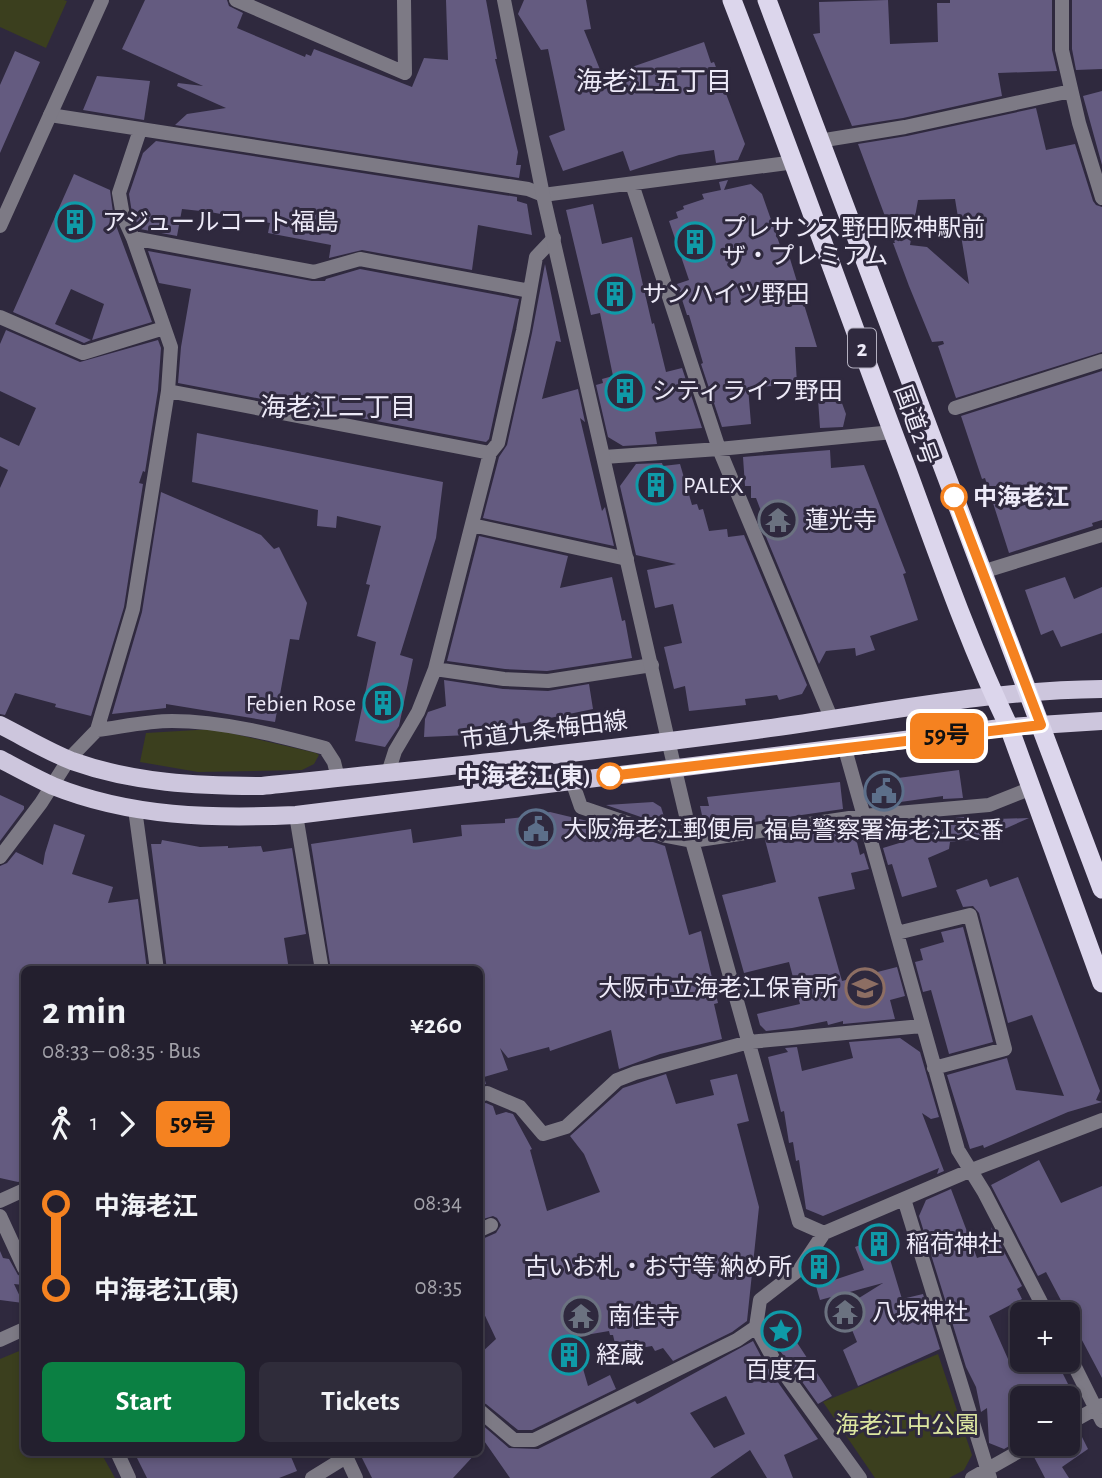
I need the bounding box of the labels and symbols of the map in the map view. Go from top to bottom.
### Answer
district label: 海老江五丁目 [576,68,732,95]
building icon: アジュールコート福島 [54,201,96,243]
place label: アジュールコート福島 [102,209,339,235]
place label: プレサンス野田阪神駅前 ザ・プレミアム [722,215,986,269]
building icon: プレサンス野田阪神駅前 ザ・プレミアム [674,221,716,263]
building icon: サンハイツ野田 [594,273,636,315]
place label: サンハイツ野田 [642,282,810,307]
road number: 2 [848,328,876,368]
building icon: シティライフ野田 [604,370,646,412]
place label: シティライフ野田 [652,379,843,404]
street label: 国道2号 [890,382,942,468]
district label: 海老江二丁目 [260,394,416,421]
building icon: PALEX [635,464,677,506]
place label: PALEX [683,474,744,498]
marker: 中海老江 [941,484,967,510]
place label: 中海老江 [973,484,1069,510]
temple icon: 蓮光寺 [757,499,799,541]
place label: 蓮光寺 [805,507,877,533]
building icon: Febien Rose [362,682,404,724]
place label: Febien Rose [246,692,356,716]
street label: 市道九条梅田線 [459,707,629,753]
line badge: 59号 [907,713,987,759]
place label: 中海老江(東) [457,763,591,789]
marker: 中海老江(東) [597,763,623,789]
public building icon: 福島警察署海老江交番 [863,770,905,812]
public building icon: 大阪海老江郵便局 [515,808,557,850]
place label: 大阪海老江郵便局 [563,816,755,842]
place label: 福島警察署海老江交番 [764,817,1004,843]
school or university icon: 大阪市立海老江保育所 [844,967,886,1009]
place label: 大阪市立海老江保育所 [598,975,838,1001]
building icon: 稲荷神社 [858,1223,900,1265]
place label: 稲荷神社 [906,1231,1002,1257]
building icon: 古いお札・お守等 納め所 [798,1246,840,1288]
place label: 古いお札・お守等 納め所 [524,1254,792,1280]
temple icon: 八坂神社 [824,1291,866,1333]
temple icon: 南佳寺 [560,1295,602,1337]
place label: 八坂神社 [872,1299,968,1325]
place label: 南佳寺 [608,1303,680,1329]
place icon: 百度石 [760,1310,802,1352]
building icon: 経蔵 [548,1334,590,1376]
place label: 経蔵 [596,1342,644,1368]
place label: 百度石 [745,1357,817,1383]
park label: 海老江中公園 [835,1412,979,1438]

